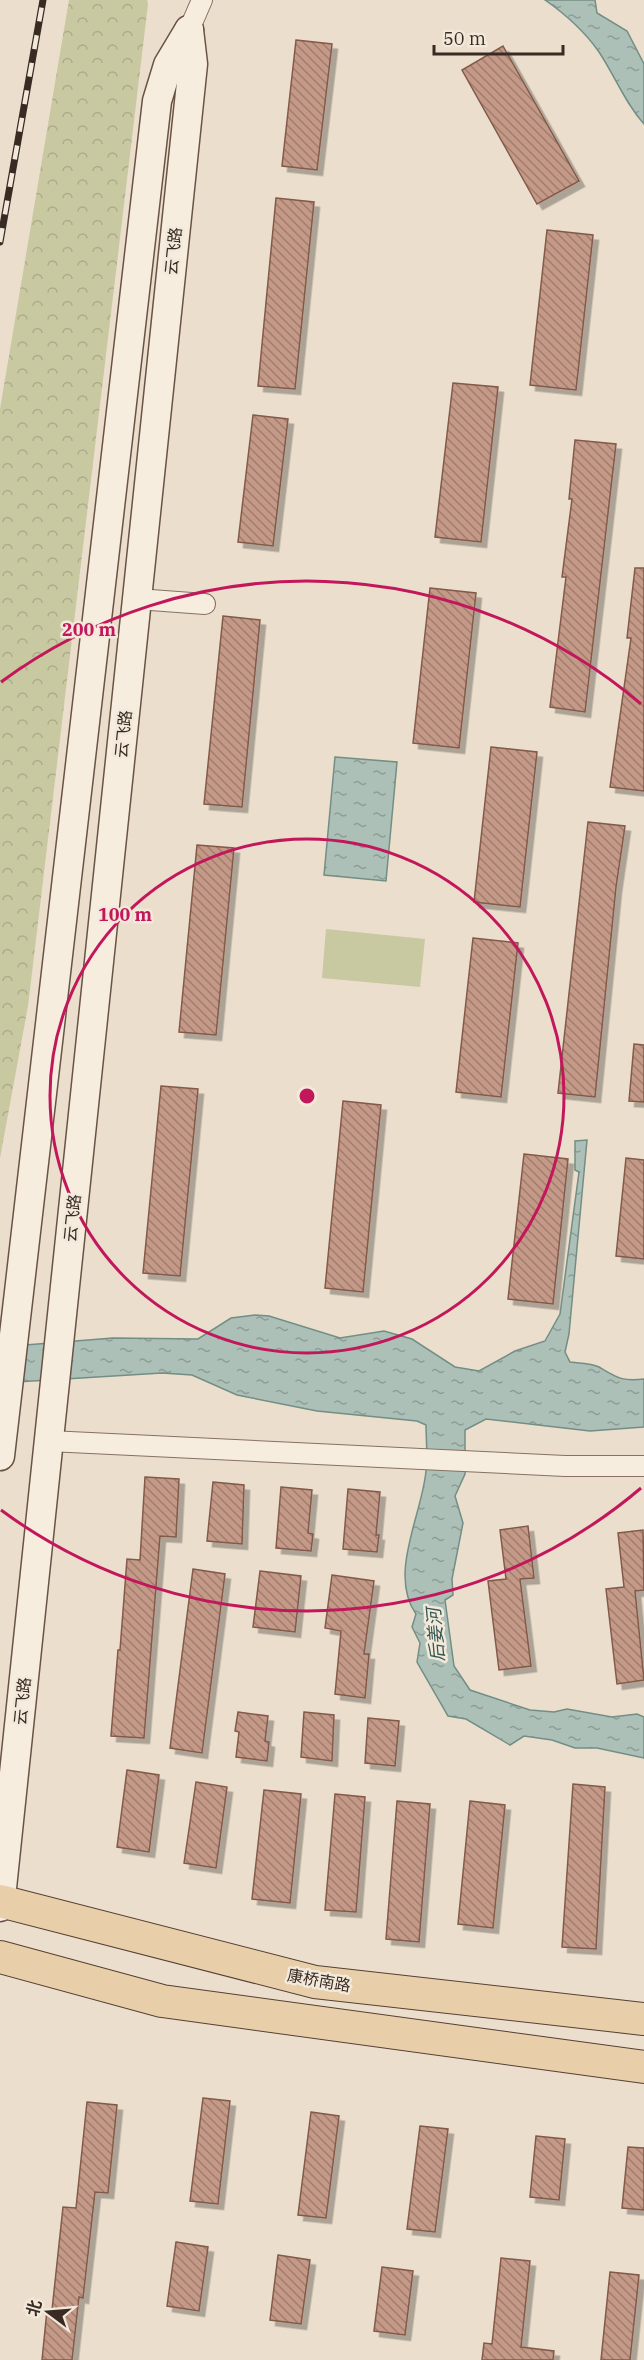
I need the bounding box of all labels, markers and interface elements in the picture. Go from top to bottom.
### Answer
scale bar [434,18,563,56]
text: 50 m [443,27,486,50]
street label: 云飞路 [161,226,185,276]
text: 200 m [62,618,117,641]
street label: 云飞路 [111,709,135,759]
text: 100 m [98,903,153,926]
centre of rings [297,1086,317,1106]
street label: 云飞路 [60,1193,84,1243]
water label: 后姜河 [421,1604,449,1663]
street label: 云飞路 [10,1676,34,1726]
street label: 康桥南路 [286,1965,352,1995]
north arrow [18,2282,78,2342]
text: 北 [22,2297,45,2318]

